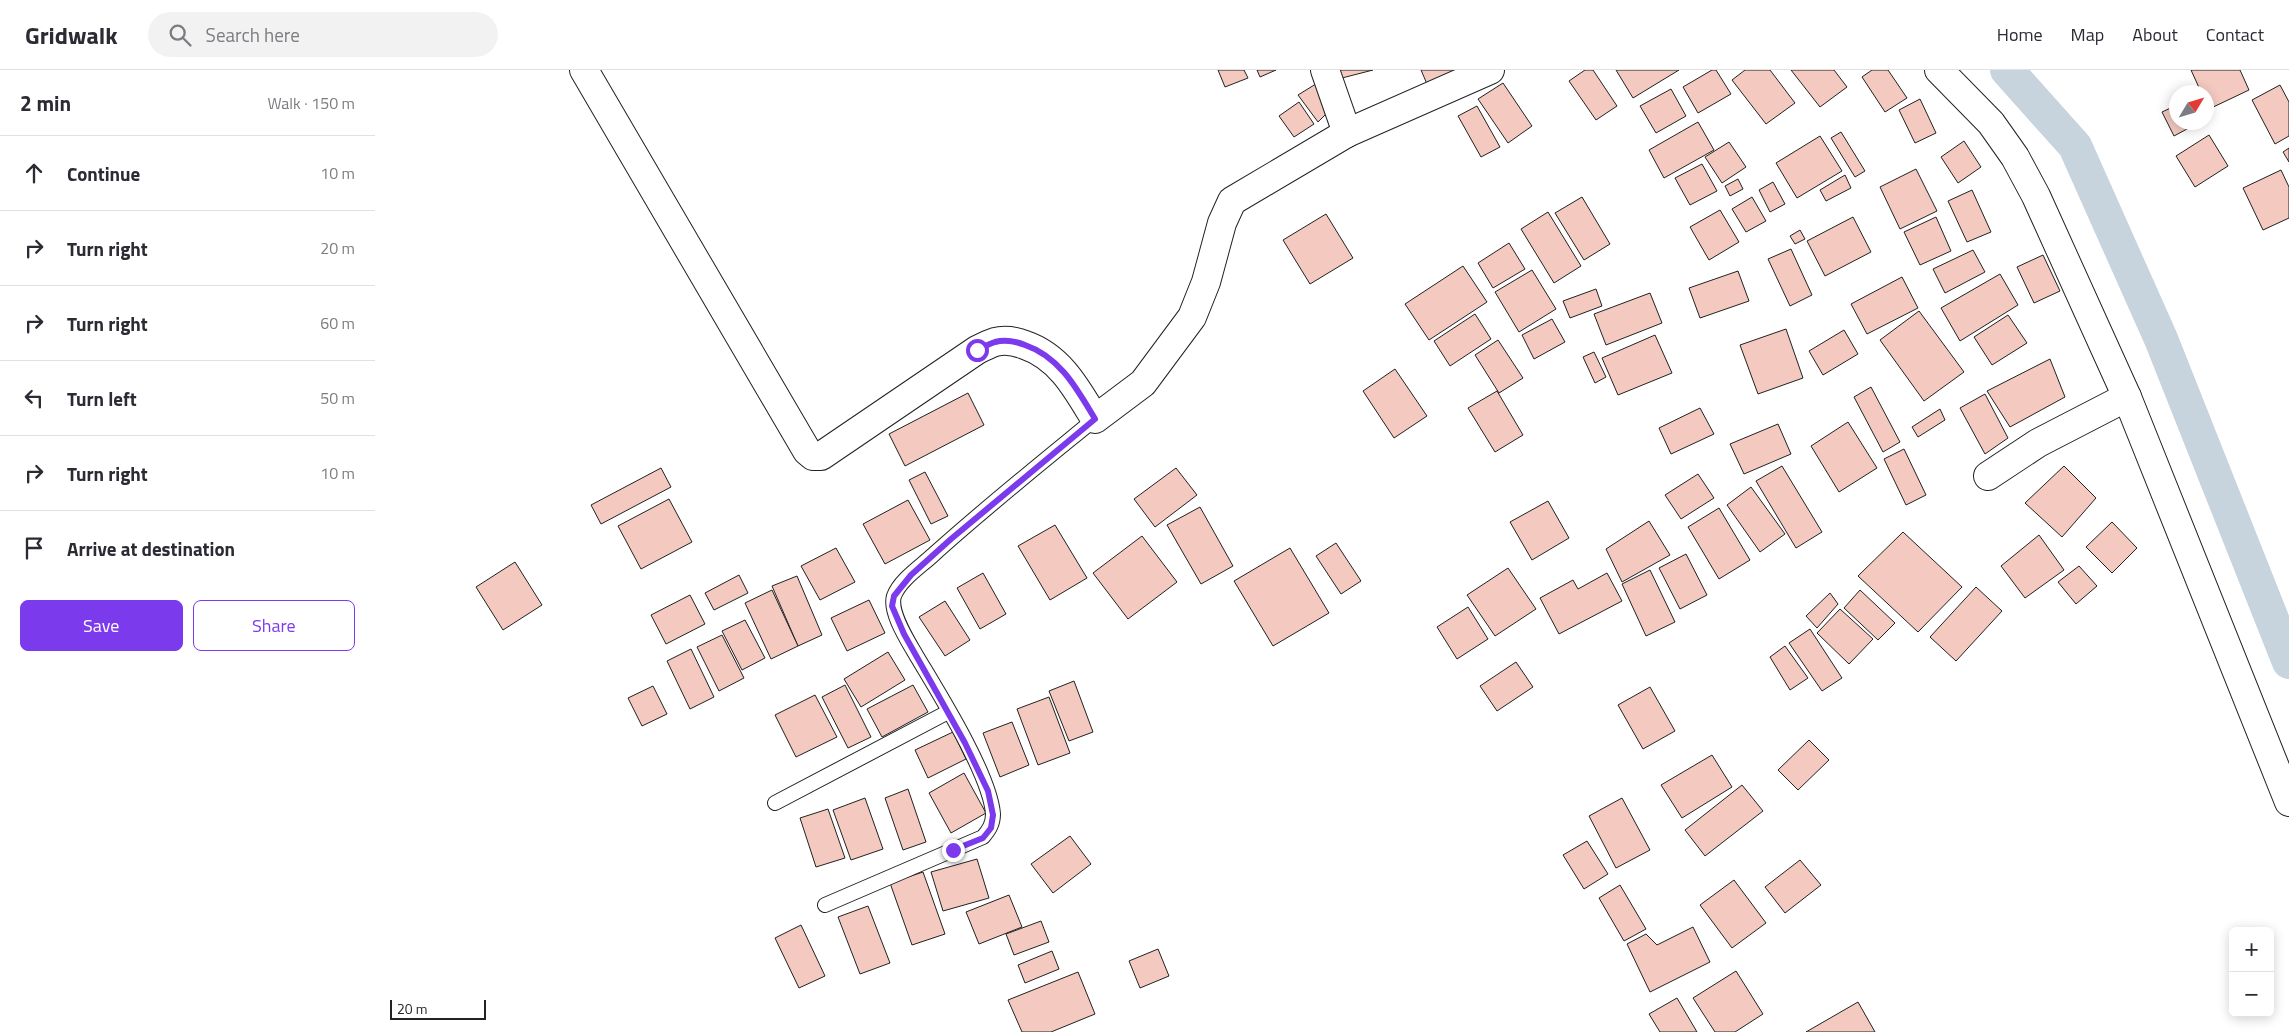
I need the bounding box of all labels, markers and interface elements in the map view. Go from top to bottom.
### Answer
search box [148,12,498,57]
text: Gridwalk [25,17,118,53]
text: Search here [206,20,300,49]
icon: search [166,21,194,49]
text: Home [1997,21,2043,48]
text: Map [2071,21,2104,48]
text: About [2132,21,2178,48]
text: Contact [2206,21,2264,48]
north arrow [2169,85,2214,130]
text: 2 min [20,87,71,119]
text: Walk · 150 m [267,91,355,115]
icon: ahead [20,159,48,187]
text: Continue [67,159,140,188]
text: 10 m [320,161,355,185]
icon: right [20,234,48,262]
text: Turn right [67,234,148,263]
text: 20 m [320,236,355,260]
icon: right [20,309,48,337]
text: Turn right [67,309,148,338]
text: 60 m [320,311,355,335]
route start [966,339,989,362]
icon: left [20,384,48,412]
text: Turn left [67,384,137,413]
text: 50 m [320,386,355,410]
icon: right [20,459,48,487]
text: Turn right [67,459,148,488]
text: 10 m [320,461,355,485]
icon: arrive [20,534,48,562]
text: Arrive at destination [67,534,235,563]
button: Save [20,600,183,651]
button: Share [193,600,355,651]
route end [942,839,965,862]
map controls [2229,927,2274,1017]
button: + [2229,927,2274,972]
button: − [2229,972,2274,1017]
scale bar [390,997,486,1020]
text: 20 m [397,998,427,1019]

